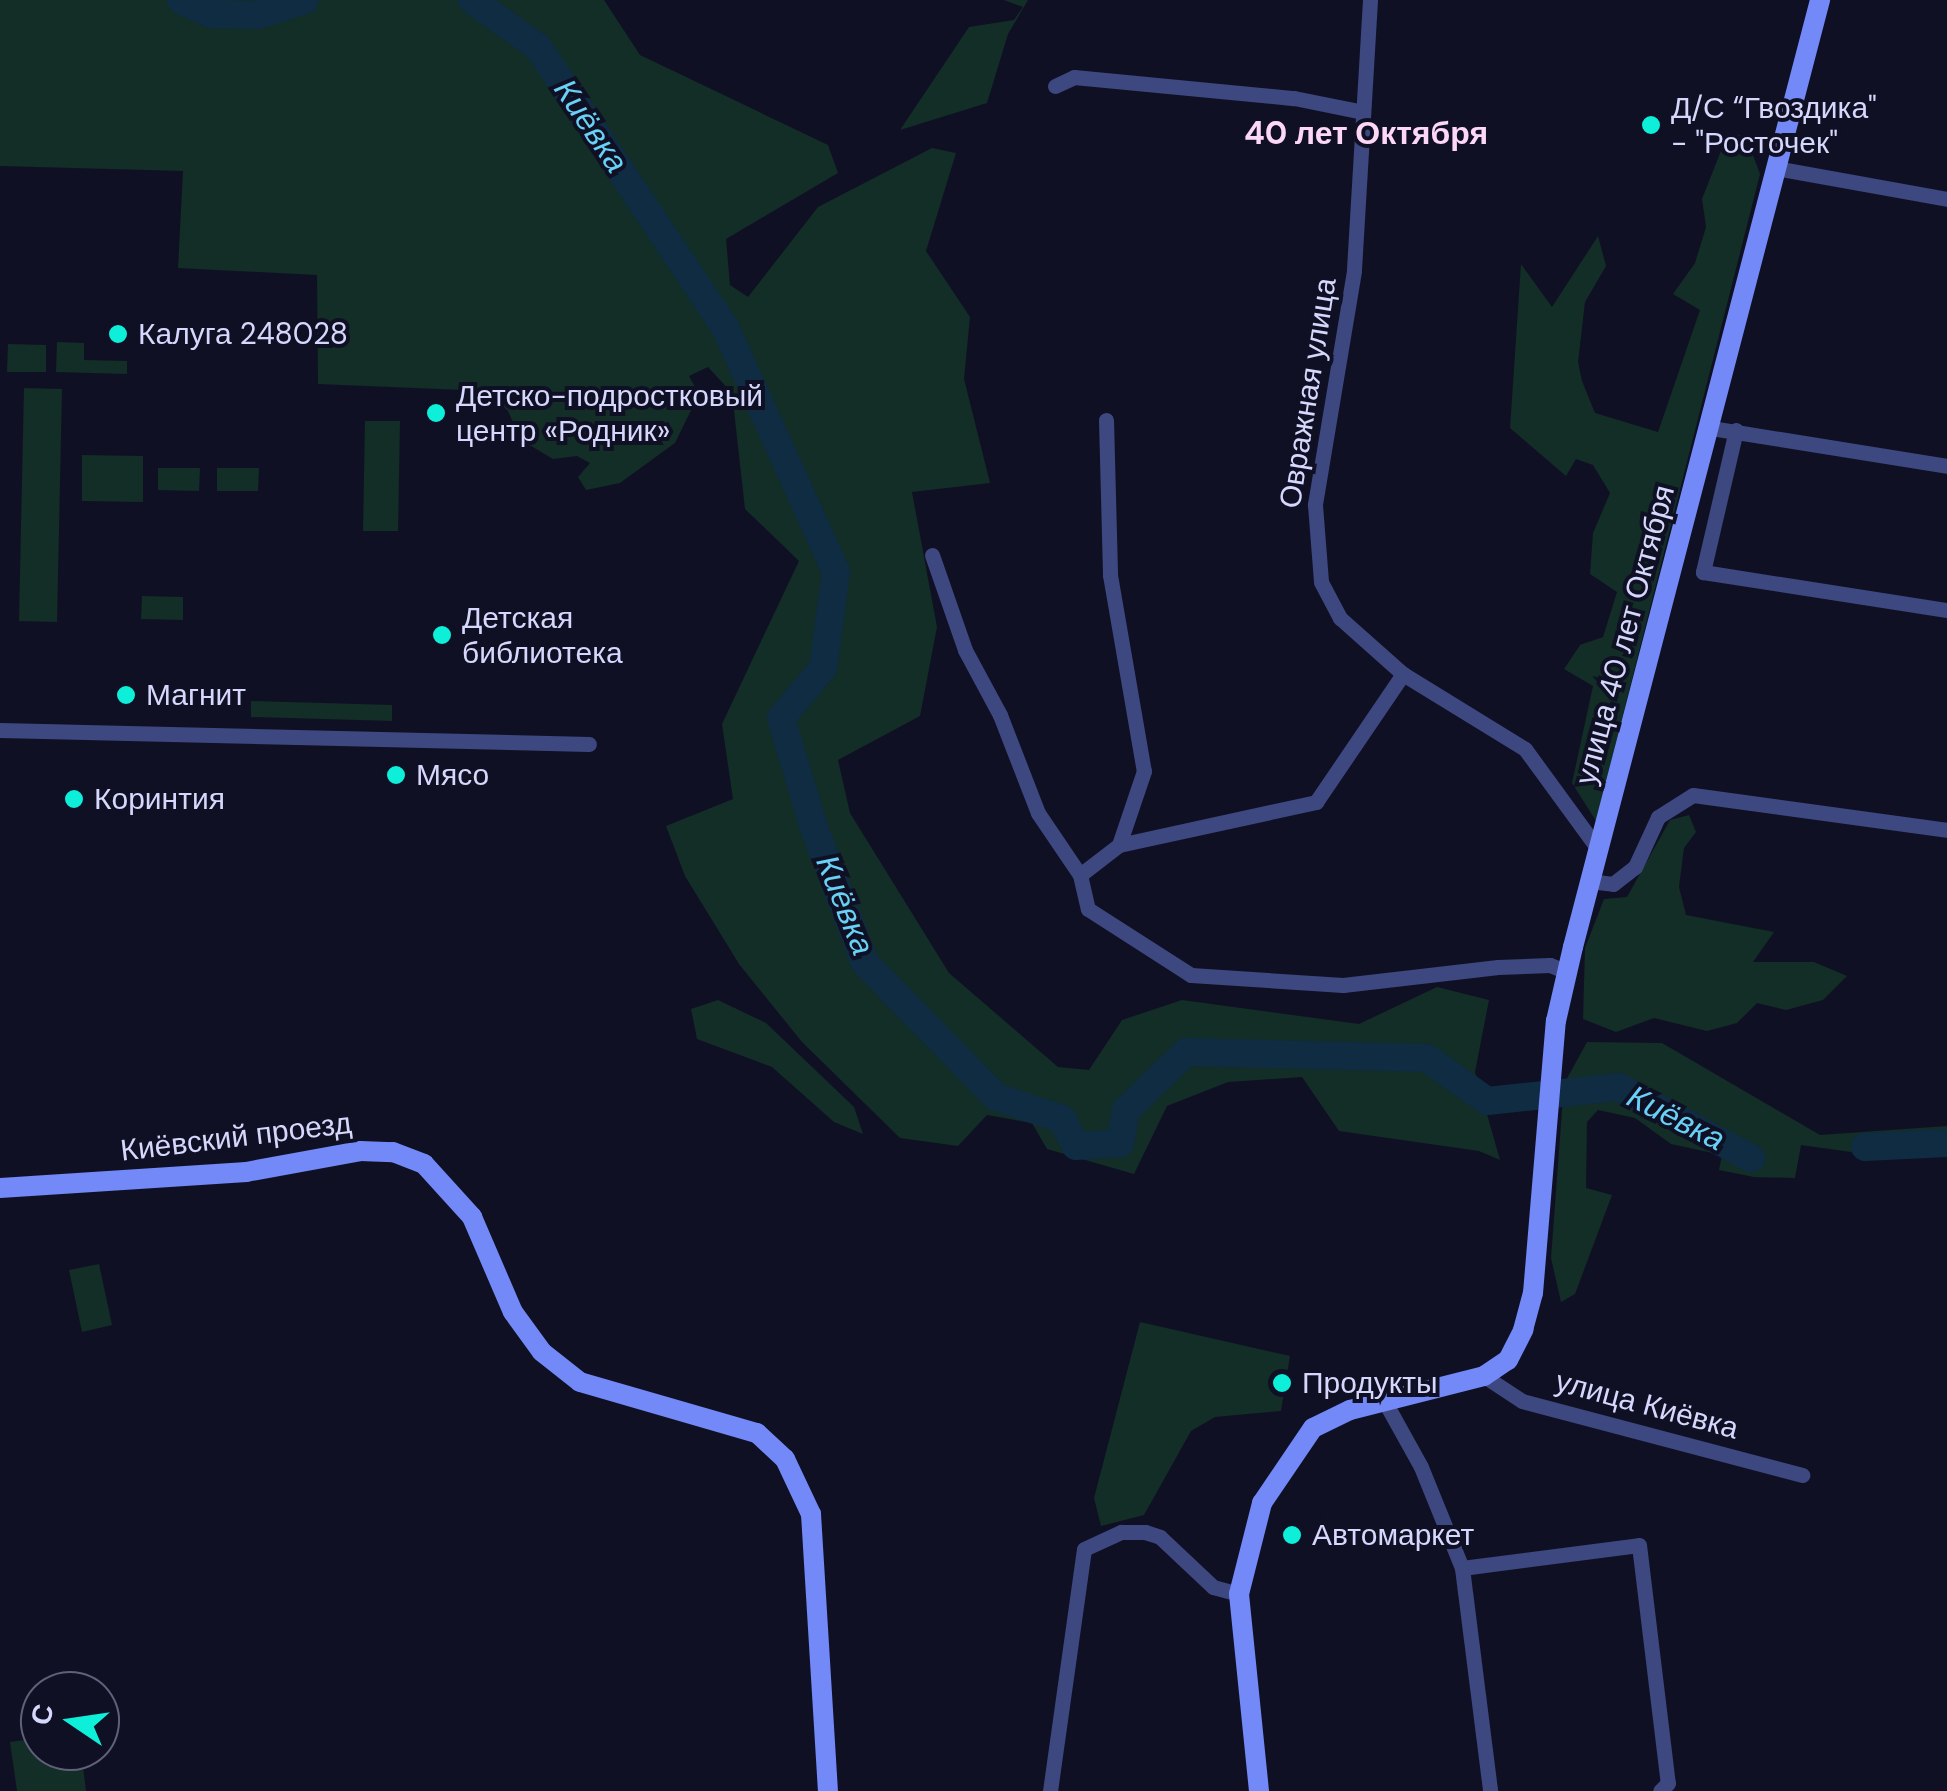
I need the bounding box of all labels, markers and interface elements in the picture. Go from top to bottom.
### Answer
water label: Киёвка [546,72,636,180]
place label: Д/С “Гвоздика" - "Росточек" [1671,90,1877,160]
district label: 40 лет Октября [1244,114,1488,152]
marker: Д/С “Гвоздика" - "Росточек" [1640,114,1662,136]
street label: Овражная улица [1272,275,1344,511]
place label: Калуга 248028 [138,316,348,352]
marker: Калуга 248028 [107,323,129,345]
place label: Детско-подростковый центр «Родник» [456,378,763,448]
marker: Детско-подростковый центр «Родник» [425,402,447,424]
street label: улица 40 лет Октября [1568,481,1682,789]
place label: Детская библиотека [462,600,623,670]
marker: Детская библиотека [431,624,453,646]
place label: Магнит [146,677,246,713]
marker: Магнит [115,684,137,706]
place label: Мясо [416,757,489,793]
marker: Мясо [385,764,407,786]
place label: Коринтия [94,781,225,817]
marker: Коринтия [63,788,85,810]
water label: Киёвка [808,850,882,960]
water label: Киёвка [1621,1077,1731,1159]
street label: Киёвский проезд [118,1105,354,1169]
street label: улица Киёвка [1552,1363,1742,1447]
place label: Продукты [1302,1365,1438,1401]
marker: Продукты [1271,1372,1293,1394]
place label: Автомаркет [1312,1517,1474,1553]
marker: Автомаркет [1281,1524,1303,1546]
north arrow [20,1671,120,1771]
text: С [22,1701,63,1729]

